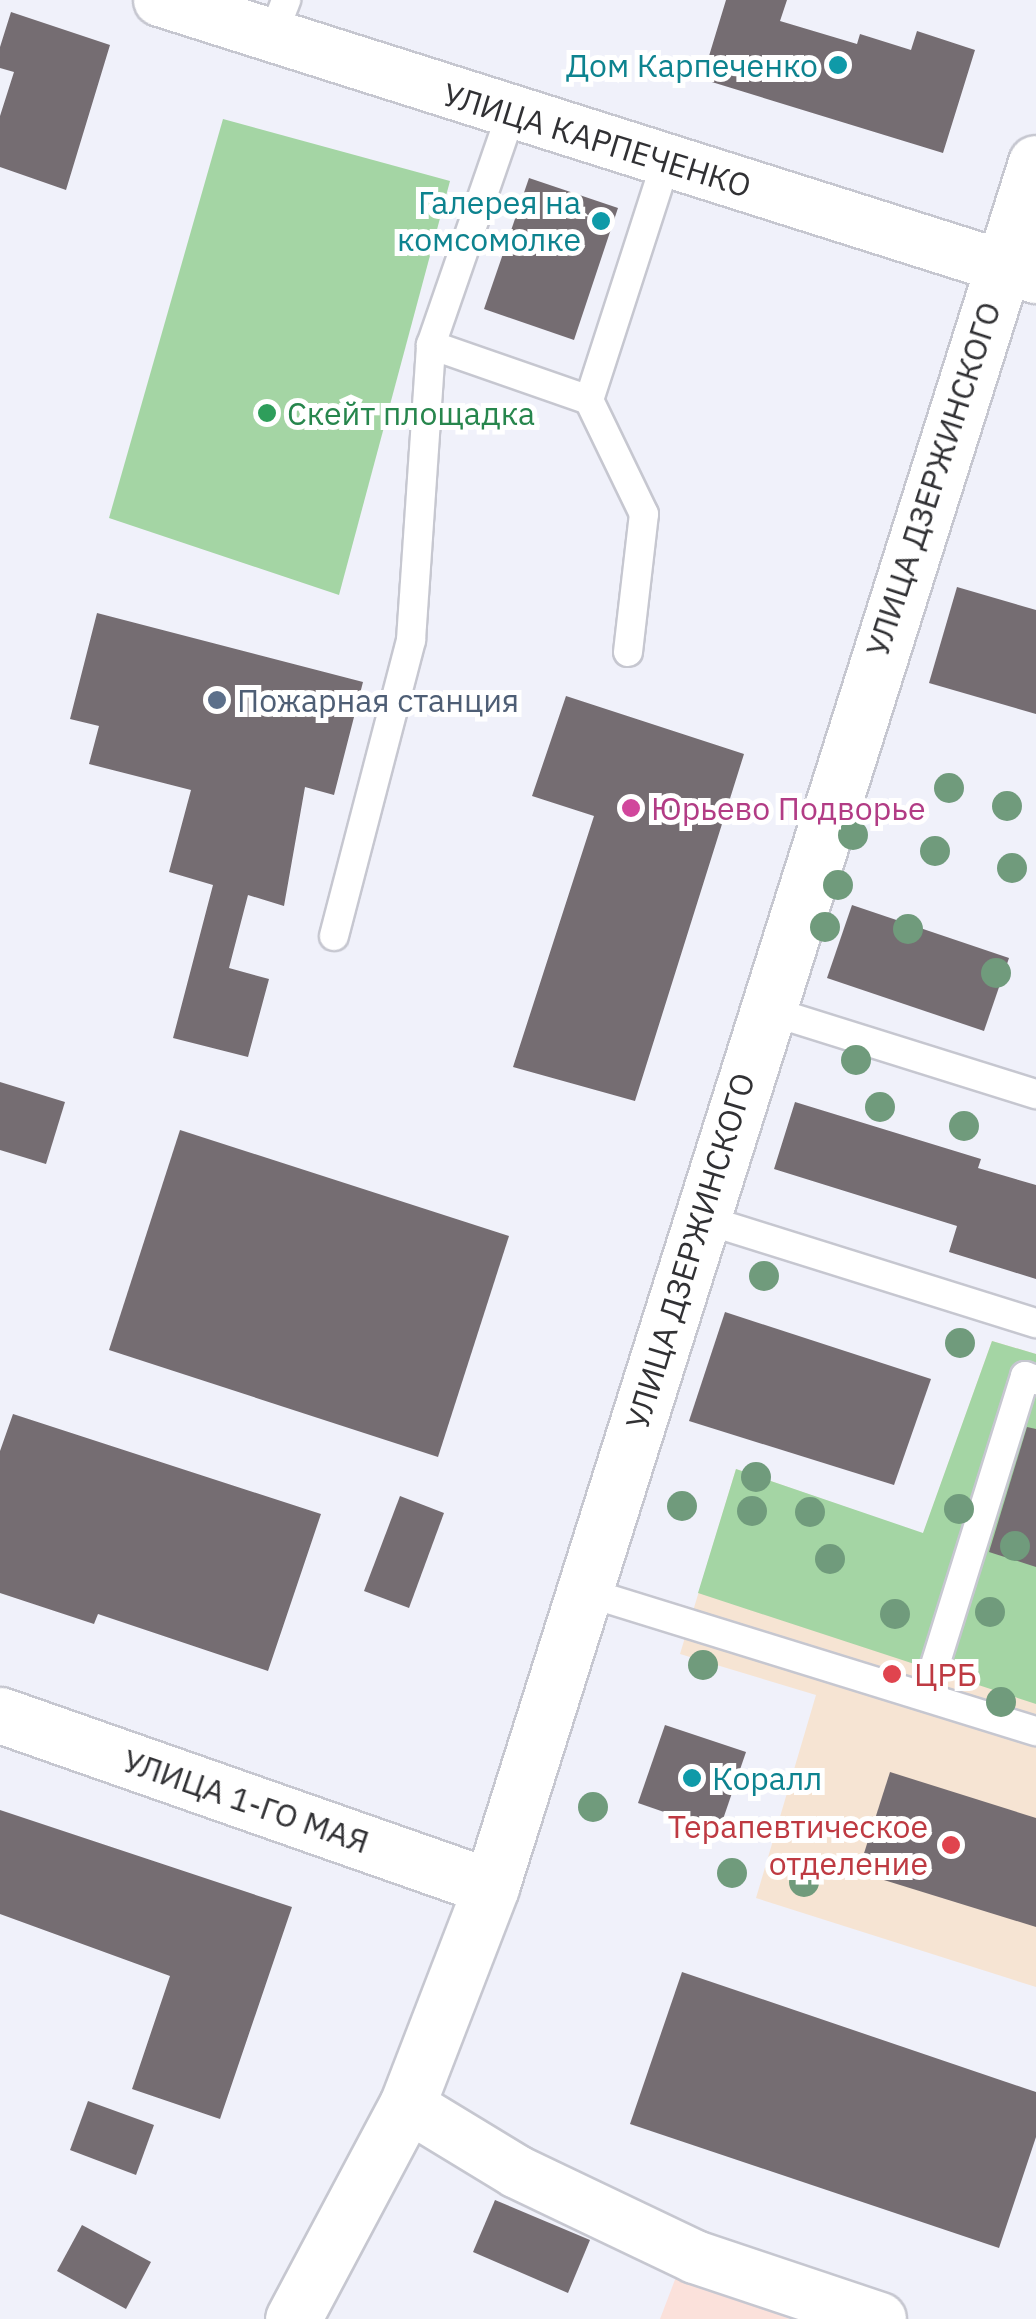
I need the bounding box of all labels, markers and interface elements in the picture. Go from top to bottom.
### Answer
place label: Дом Карпеченко [566,46,818,84]
marker: Дом Карпеченко [827,54,849,76]
street label: УЛИЦА КАРПЕЧЕНКО [438,75,756,205]
place label: Галерея на комсомолке [397,184,581,259]
marker: Галерея на комсомолке [590,210,612,232]
street label: УЛИЦА ДЗЕРЖИНСКОГО [858,297,1008,661]
place label: Скейт площадка [287,394,535,432]
marker: Скейт площадка [256,402,278,424]
place label: Пожарная станция [237,681,519,719]
marker: Пожарная станция [206,689,228,711]
place label: Юрьево Подворье [651,789,925,827]
marker: Юрьево Подворье [620,797,642,819]
street label: УЛИЦА ДЗЕРЖИНСКОГО [618,1068,762,1434]
place label: ЦРБ [914,1655,977,1693]
marker: ЦРБ [879,1661,905,1687]
street label: УЛИЦА 1-ГО МАЯ [118,1741,374,1861]
place label: Коралл [712,1759,822,1797]
marker: Коралл [681,1767,703,1789]
place label: Терапевтическое отделение [668,1808,928,1883]
marker: Терапевтическое отделение [938,1832,964,1858]

